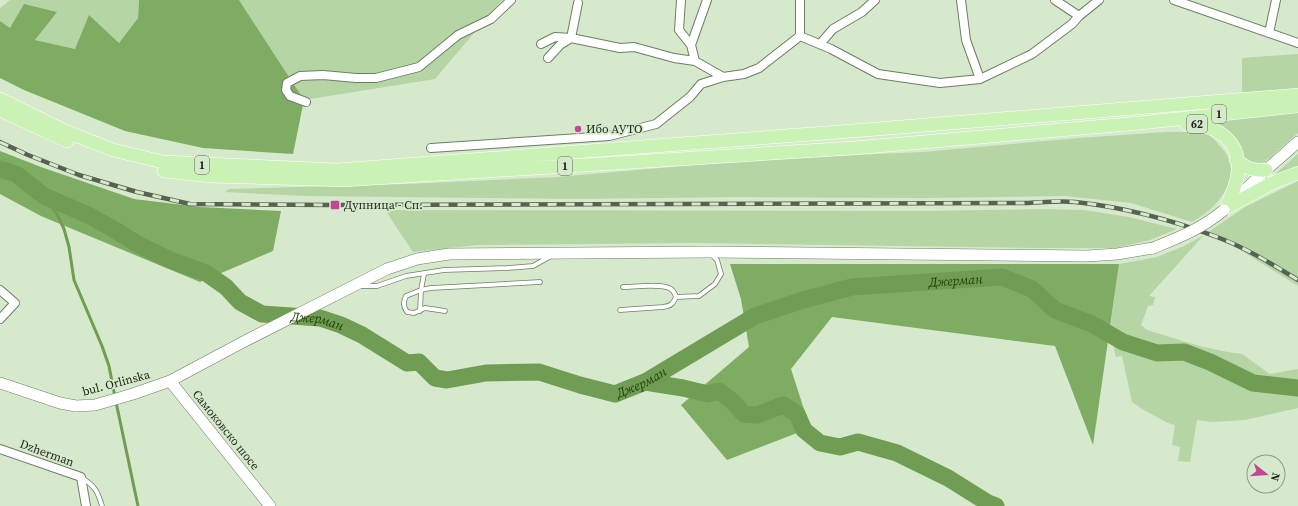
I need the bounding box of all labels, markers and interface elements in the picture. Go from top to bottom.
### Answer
road number: 1 [1212,105,1226,123]
road number: 62 [1187,115,1207,133]
place label: Ибо АУТО [586,121,643,137]
marker: Ибо АУТО [573,124,583,134]
road number: 1 [195,156,209,174]
road number: 1 [558,157,572,175]
place label: Дупница - Сп. [344,197,423,213]
marker: Дупница - Сп. [329,199,341,211]
water label: Джерман [927,270,984,291]
water label: Джерман [289,308,346,335]
water label: Джерман [613,363,670,402]
street label: bul. Orlinska [80,366,152,400]
street label: Самоковско шосе [189,387,263,473]
street label: Dzherman [18,436,76,470]
north arrow [1246,454,1286,494]
text: N [1267,471,1283,483]

